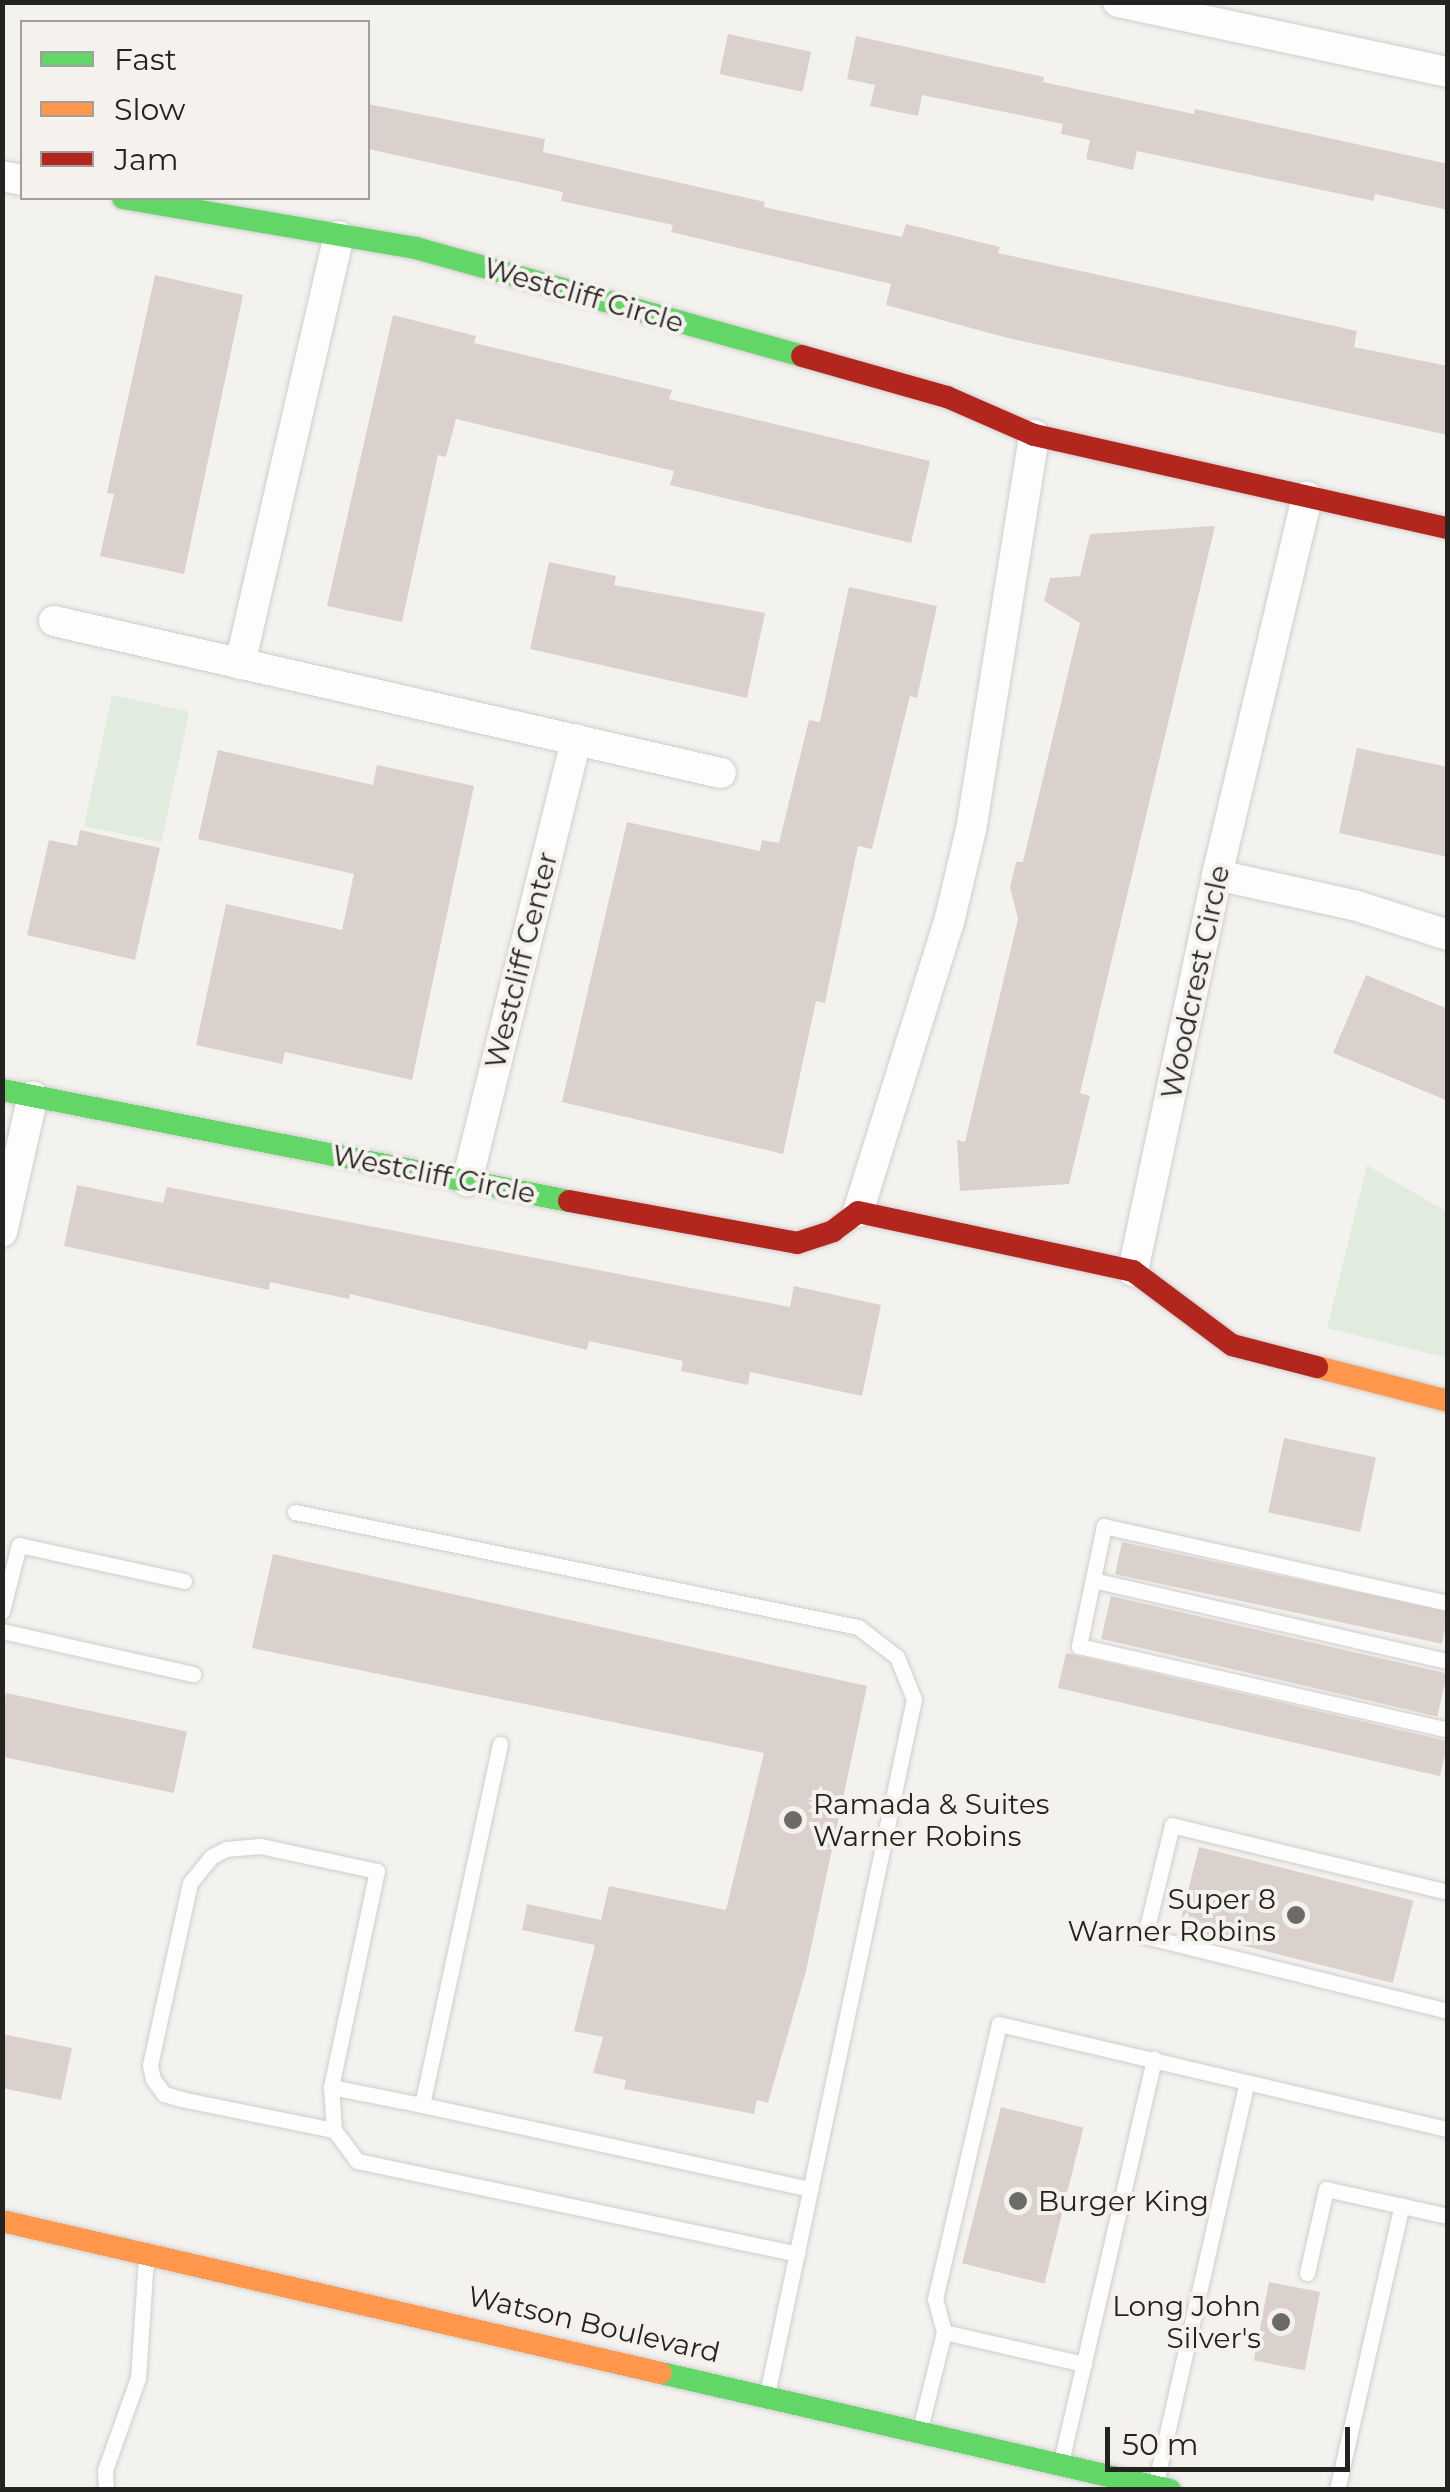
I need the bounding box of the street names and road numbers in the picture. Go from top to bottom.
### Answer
street label: Westcliff Circle [480,250,688,340]
street label: Westcliff Center [478,848,564,1072]
street label: Woodcrest Circle [1154,862,1236,1102]
street label: Westcliff Circle [330,1138,538,1210]
street label: Watson Boulevard [465,2279,723,2369]

